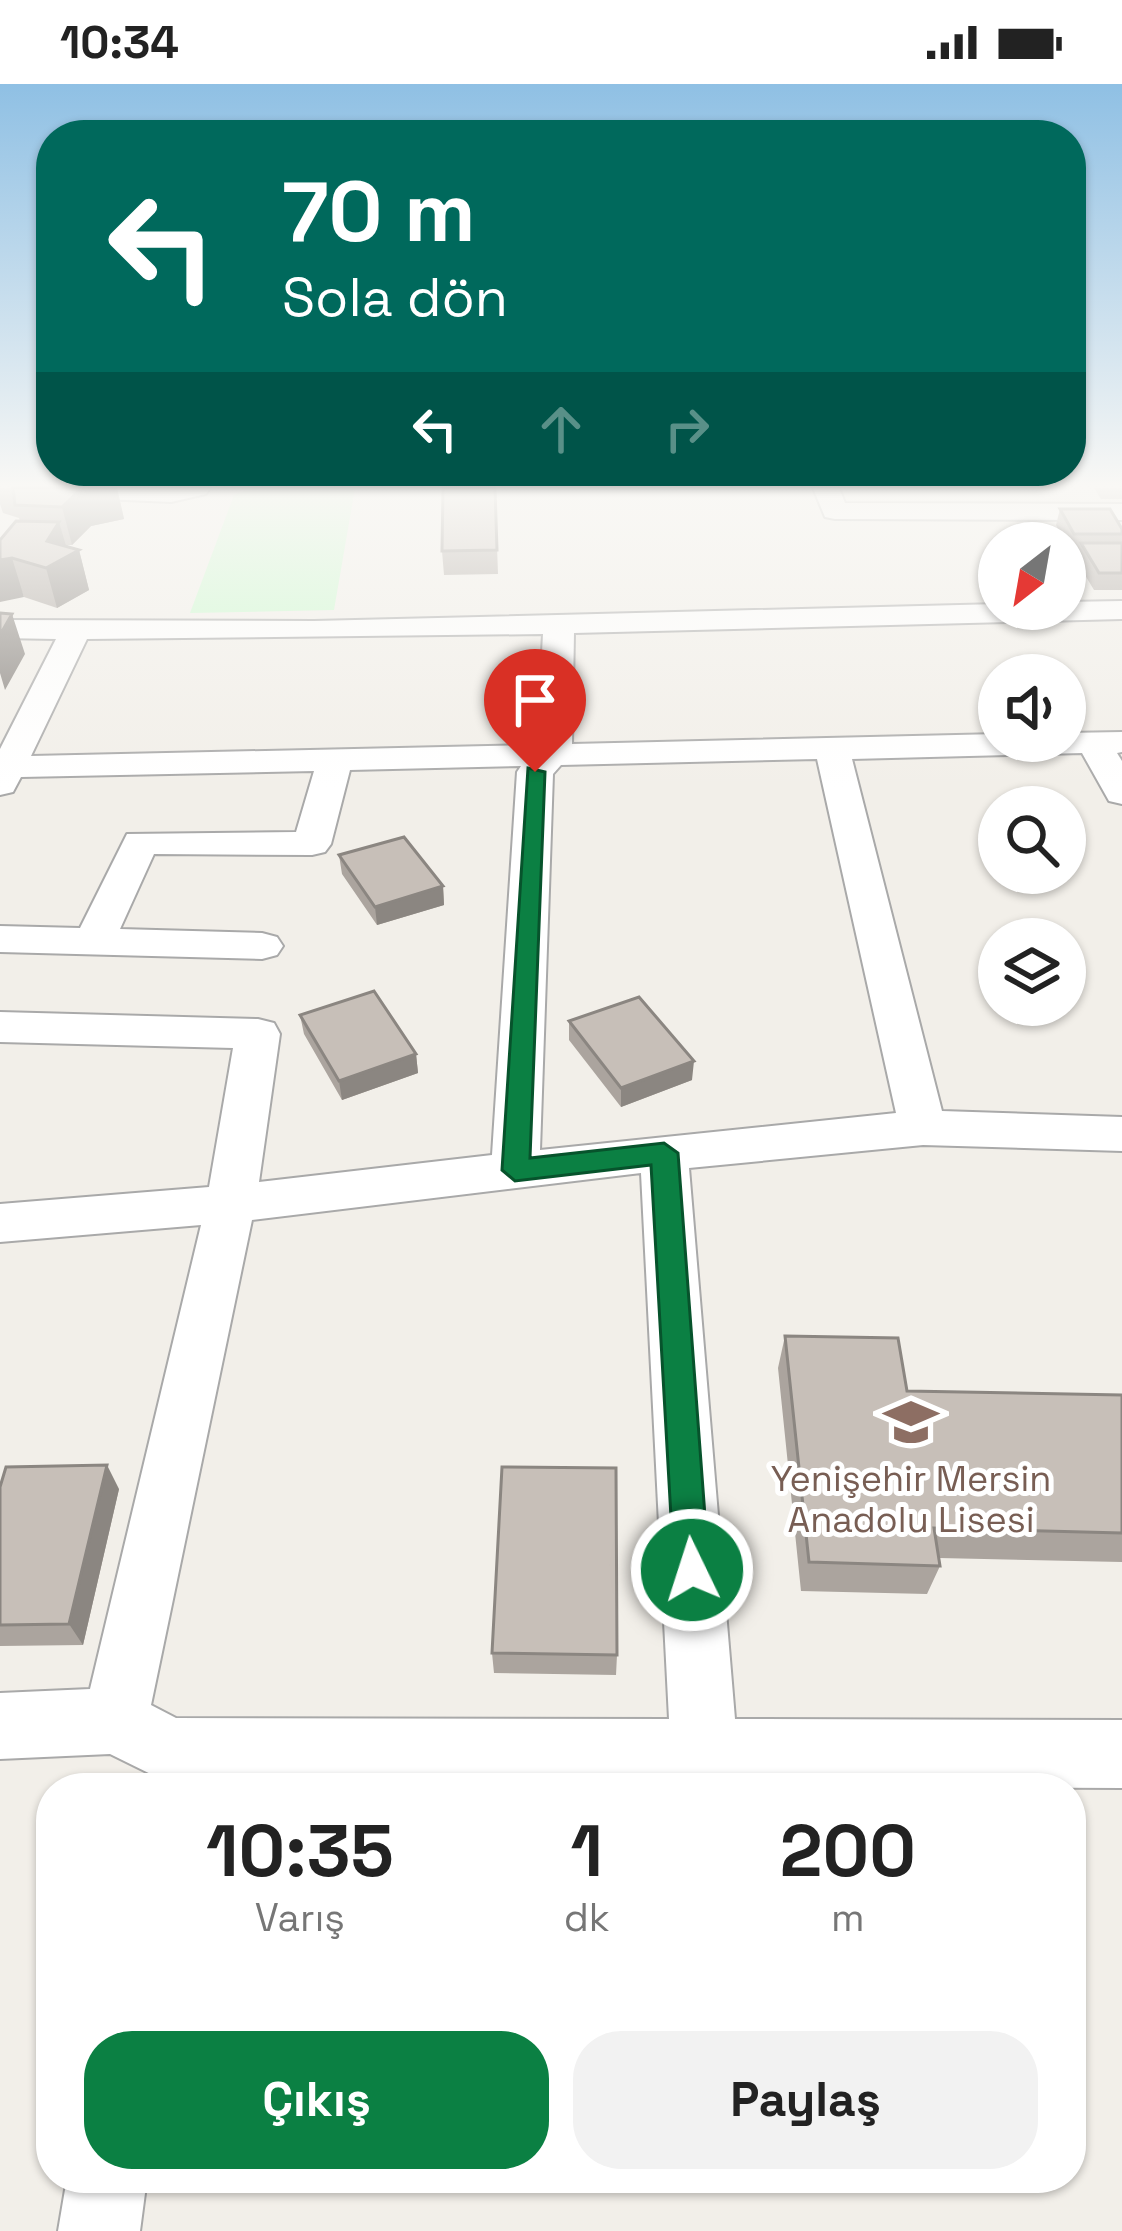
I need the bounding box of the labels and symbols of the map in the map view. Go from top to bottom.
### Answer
north arrow [978,522,1086,630]
pin [484,649,586,772]
school or university icon: Yenişehir Mersin Anadolu Lisesi [882,1393,940,1451]
place label: Yenişehir Mersin Anadolu Lisesi [771,1456,1051,1543]
position arrow [629,1507,755,1633]

